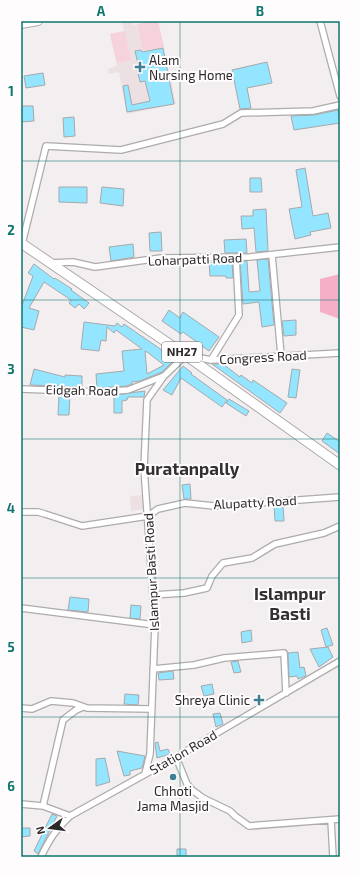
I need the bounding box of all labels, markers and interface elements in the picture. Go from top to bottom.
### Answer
text: A [97,3,106,19]
text: B [256,3,264,19]
place label: Alam Nursing Home [149,52,233,83]
marker: Alam Nursing Home [134,61,146,73]
text: 1 [8,83,14,99]
text: 2 [7,222,15,238]
street label: Loharpatti Road [147,249,243,269]
road number: NH27 [162,342,202,362]
street label: Congress Road [219,347,307,367]
text: 3 [7,361,15,377]
street label: Eidgah Road [46,381,118,399]
district label: Puratanpally [135,458,240,479]
street label: Alupatty Road [213,492,297,512]
text: 4 [7,500,15,516]
street label: Islampur Basti Road [140,513,162,631]
district label: Islampur Basti [254,583,327,623]
text: 5 [7,639,15,655]
place label: Shreya Clinic [175,692,250,708]
marker: Shreya Clinic [253,694,265,706]
street label: Station Road [146,726,220,778]
marker: Chhoti Jama Masjid [168,772,178,782]
text: 6 [7,778,15,794]
place label: Chhoti Jama Masjid [137,783,209,814]
north arrow [30,808,70,848]
text: N [33,825,47,836]

